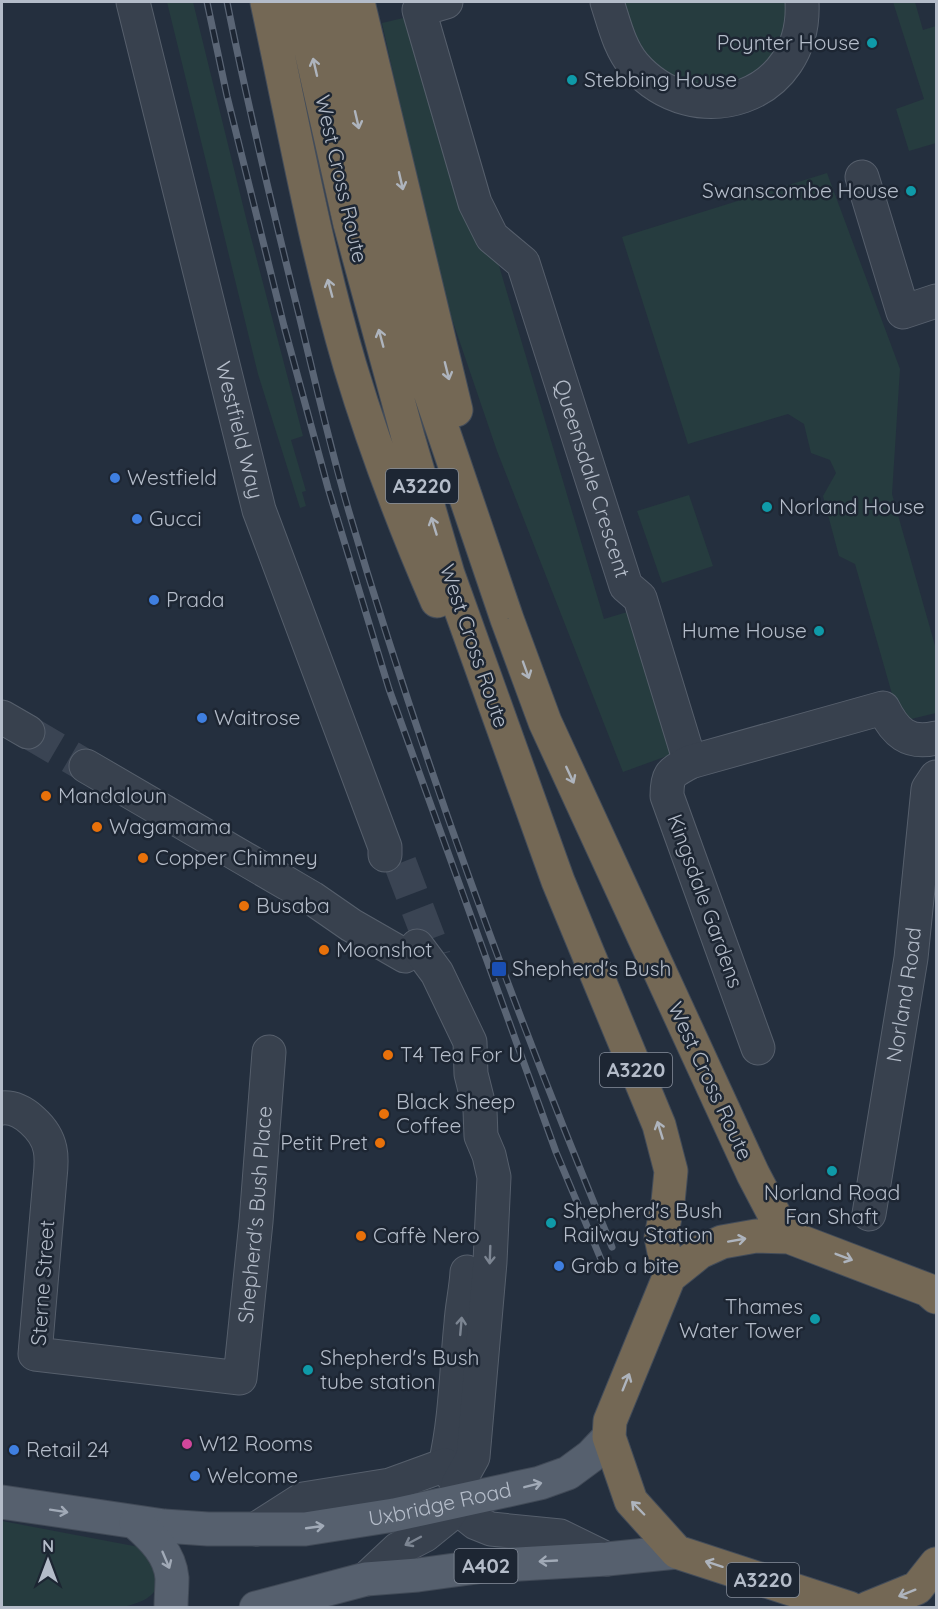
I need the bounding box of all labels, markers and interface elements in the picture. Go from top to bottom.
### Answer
place label: Poynter House [717,29,860,55]
marker: Poynter House [865,36,879,50]
one-way arrow [308,58,320,77]
place label: Stebbing House [584,66,737,92]
marker: Stebbing House [565,73,579,87]
street label: West Cross Route [310,92,374,265]
one-way arrow [352,111,364,130]
one-way arrow [396,171,408,190]
place label: Swanscombe House [702,177,899,203]
marker: Swanscombe House [904,184,918,198]
one-way arrow [324,279,335,298]
one-way arrow [374,329,386,348]
street label: Westfield Way [211,358,270,501]
one-way arrow [441,361,453,380]
street label: Queensdale Crescent [549,376,637,581]
place label: Westfield [127,464,217,490]
road number: A3220 [386,469,458,503]
marker: Westfield [108,471,122,485]
place label: Norland House [779,493,925,519]
marker: Norland House [760,500,774,514]
place label: Gucci [149,505,202,531]
marker: Gucci [130,512,144,526]
one-way arrow [428,517,439,536]
street label: West Cross Route [435,560,515,731]
place label: Prada [166,586,225,612]
marker: Prada [147,593,161,607]
place label: Hume House [682,617,807,643]
marker: Hume House [812,624,826,638]
one-way arrow [522,660,533,679]
place label: Waitrose [214,704,300,730]
marker: Waitrose [195,711,209,725]
one-way arrow [565,766,576,784]
place label: Mandaloun [58,782,167,808]
marker: Mandaloun [39,789,53,803]
street label: Kingsdale Gardens [662,810,749,991]
place label: Wagamama [109,813,231,839]
marker: Wagamama [90,820,104,834]
place label: Copper Chimney [155,844,318,870]
marker: Copper Chimney [136,851,150,865]
place label: Busaba [256,892,330,918]
marker: Busaba [237,899,251,913]
street label: Norland Road [880,926,926,1064]
place label: Moonshot [336,936,432,962]
marker: Moonshot [317,943,331,957]
place label: Shepherd's Bush [512,955,672,981]
marker: Shepherd's Bush [490,960,508,978]
street label: West Cross Route [663,997,759,1164]
place label: T4 Tea For U [400,1041,523,1067]
marker: T4 Tea For U [381,1048,395,1062]
road number: A3220 [600,1053,672,1087]
place label: Black Sheep Coffee [396,1088,515,1138]
street label: Shepherd's Bush Place [232,1105,277,1324]
marker: Black Sheep Coffee [377,1107,391,1121]
one-way arrow [654,1121,665,1140]
place label: Petit Pret [280,1129,368,1155]
marker: Petit Pret [373,1136,387,1150]
marker: Norland Road Fan Shaft [825,1164,839,1178]
place label: Norland Road Fan Shaft [764,1179,900,1229]
place label: Shepherd's Bush Railway Station [563,1197,723,1247]
marker: Shepherd's Bush Railway Station [544,1216,558,1230]
street label: Sterne Street [25,1219,59,1347]
place label: Caffè Nero [373,1222,480,1248]
marker: Caffè Nero [354,1229,368,1243]
one-way arrow [727,1234,747,1245]
one-way arrow [484,1244,496,1264]
place label: Grab a bite [571,1252,679,1278]
one-way arrow [834,1253,852,1264]
marker: Grab a bite [552,1259,566,1273]
place label: Thames Water Tower [679,1293,803,1343]
marker: Thames Water Tower [808,1312,822,1326]
one-way arrow [456,1317,467,1337]
place label: Shepherd's Bush tube station [320,1344,480,1394]
marker: Shepherd's Bush tube station [301,1363,315,1377]
one-way arrow [621,1373,632,1392]
place label: W12 Rooms [199,1430,313,1456]
place label: Retail 24 [26,1436,109,1462]
marker: W12 Rooms [180,1437,194,1451]
marker: Retail 24 [7,1443,21,1457]
place label: Welcome [207,1462,298,1488]
marker: Welcome [188,1469,202,1483]
street label: Uxbridge Road [366,1476,514,1531]
one-way arrow [523,1478,542,1490]
one-way arrow [631,1500,645,1515]
one-way arrow [49,1506,69,1517]
one-way arrow [304,1522,324,1533]
north arrow [18,1531,78,1591]
text: N [42,1536,54,1556]
one-way arrow [404,1536,422,1547]
road number: A402 [454,1549,518,1583]
one-way arrow [161,1550,172,1569]
one-way arrow [539,1556,559,1567]
one-way arrow [705,1558,724,1569]
road number: A3220 [727,1563,799,1597]
one-way arrow [899,1588,917,1599]

